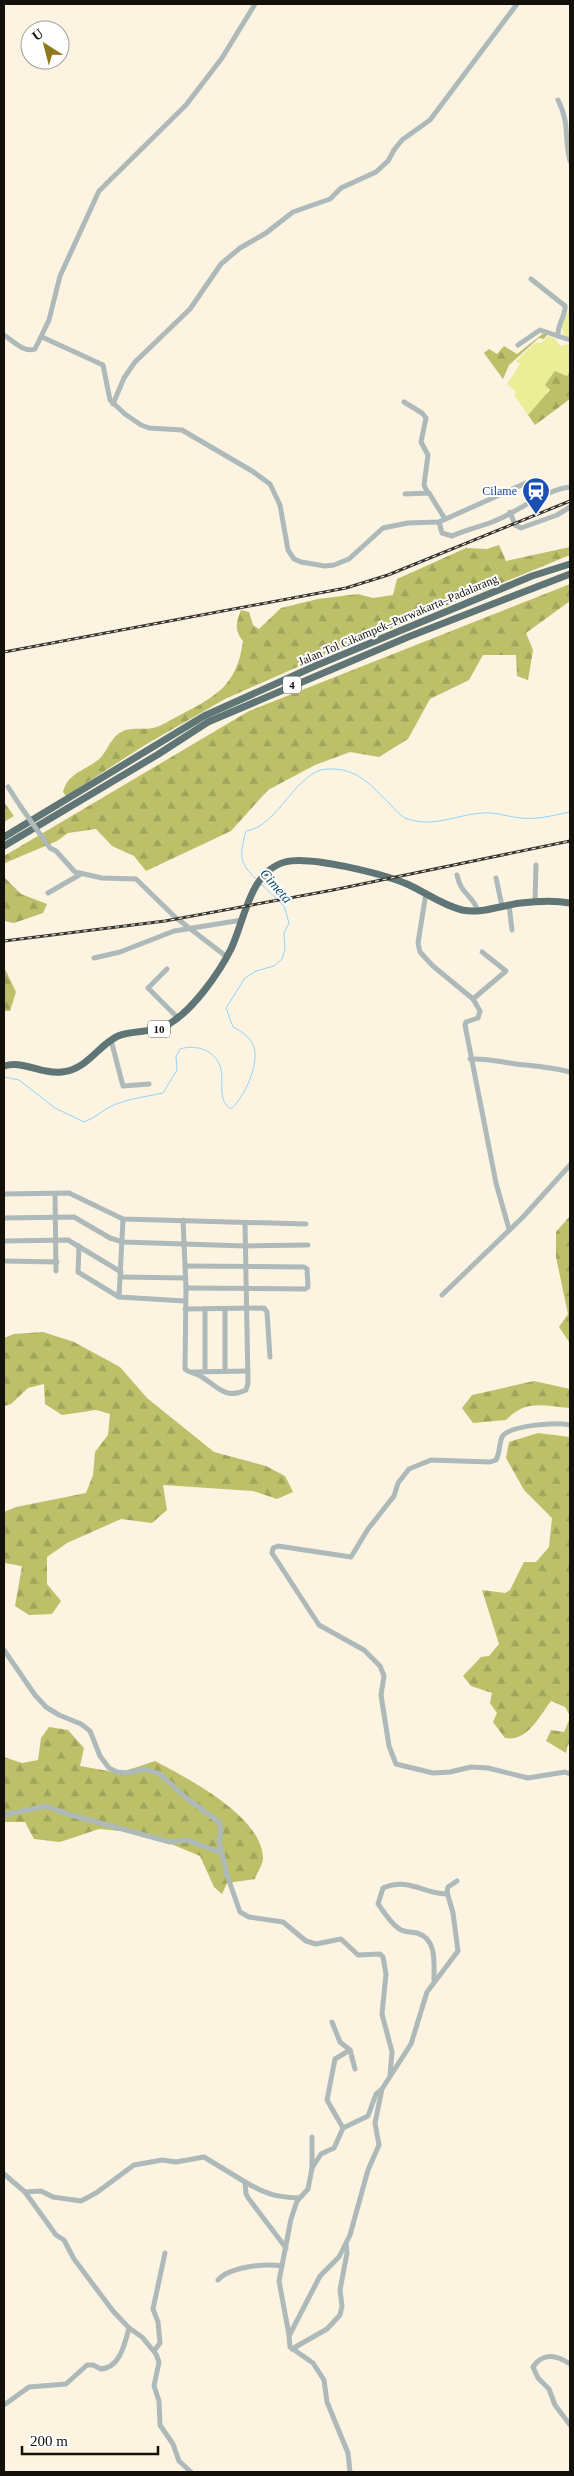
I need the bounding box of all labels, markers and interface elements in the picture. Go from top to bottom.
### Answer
north arrow [20,20,70,70]
text: U [29,26,46,44]
station icon: Cilame [521,476,551,515]
place label: Cilame [482,484,517,498]
street label: Jalan Tol Cikampek–Purwakarta–Padalarang [296,571,500,669]
road number: 4 [283,676,301,694]
water label: Cimeta [257,866,295,906]
road number: 10 [148,1021,170,1038]
scale bar [22,2424,159,2456]
text: 200 m [30,2433,68,2449]

